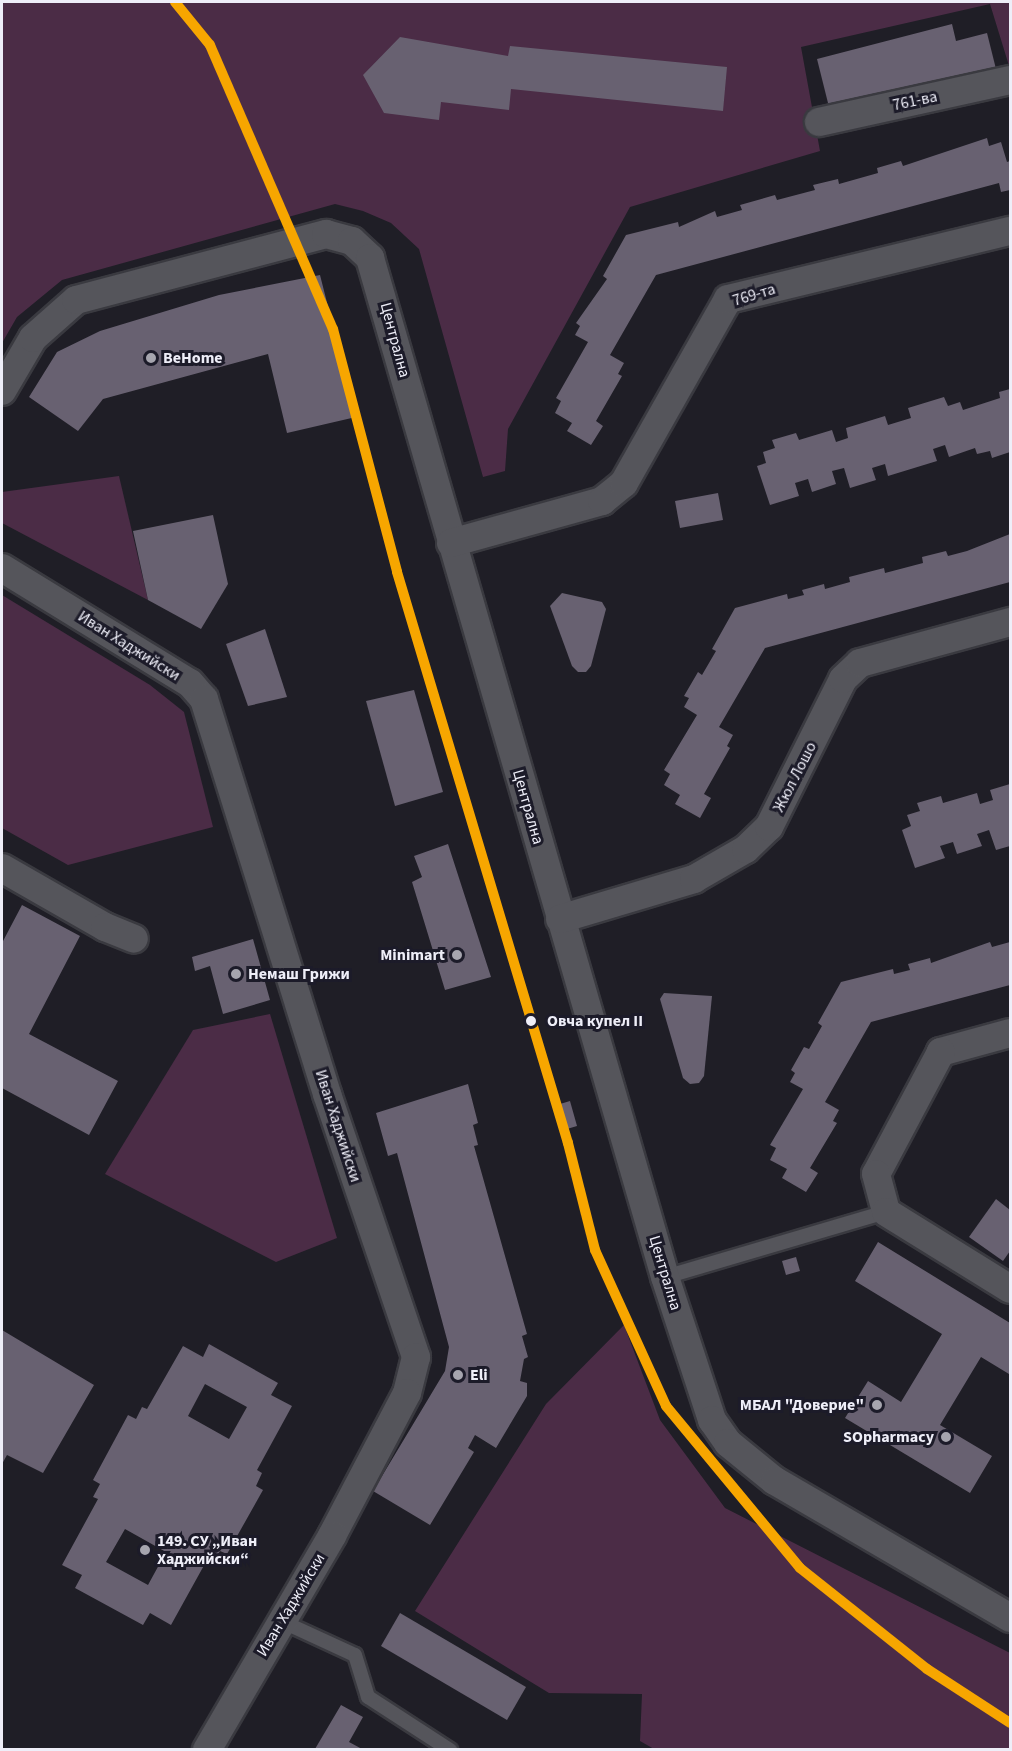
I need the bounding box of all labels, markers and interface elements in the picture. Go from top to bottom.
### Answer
street label: 761-ва [891,87,939,115]
street label: 769-та [730,279,778,311]
street label: Централна [376,300,414,380]
place label: BeHome [163,348,223,368]
marker: BeHome [144,351,158,365]
street label: Иван Хаджийски [74,607,184,685]
street label: Жюл Лошо [769,739,821,815]
street label: Централна [508,767,548,847]
place label: Minimart [380,945,445,965]
marker: Minimart [450,948,464,962]
place label: Немаш Грижи [248,964,350,984]
marker: Немаш Грижи [229,967,243,981]
marker: Овча купел II [520,1010,542,1032]
place label: Овча купел II [547,1011,643,1031]
street label: Иван Хаджийски [311,1067,365,1185]
street label: Централна [645,1233,685,1313]
place label: Eli [470,1365,488,1385]
marker: Eli [451,1368,465,1382]
place label: МБАЛ "Доверие" [740,1395,864,1415]
marker: МБАЛ "Доверие" [868,1396,886,1414]
place label: SOpharmacy [843,1427,934,1447]
marker: SOpharmacy [939,1430,953,1444]
place label: 149. СУ „Иван Хаджийски“ [157,1531,257,1569]
marker: 149. СУ „Иван Хаджийски“ [138,1543,152,1557]
street label: Иван Хаджийски [253,1550,329,1660]

